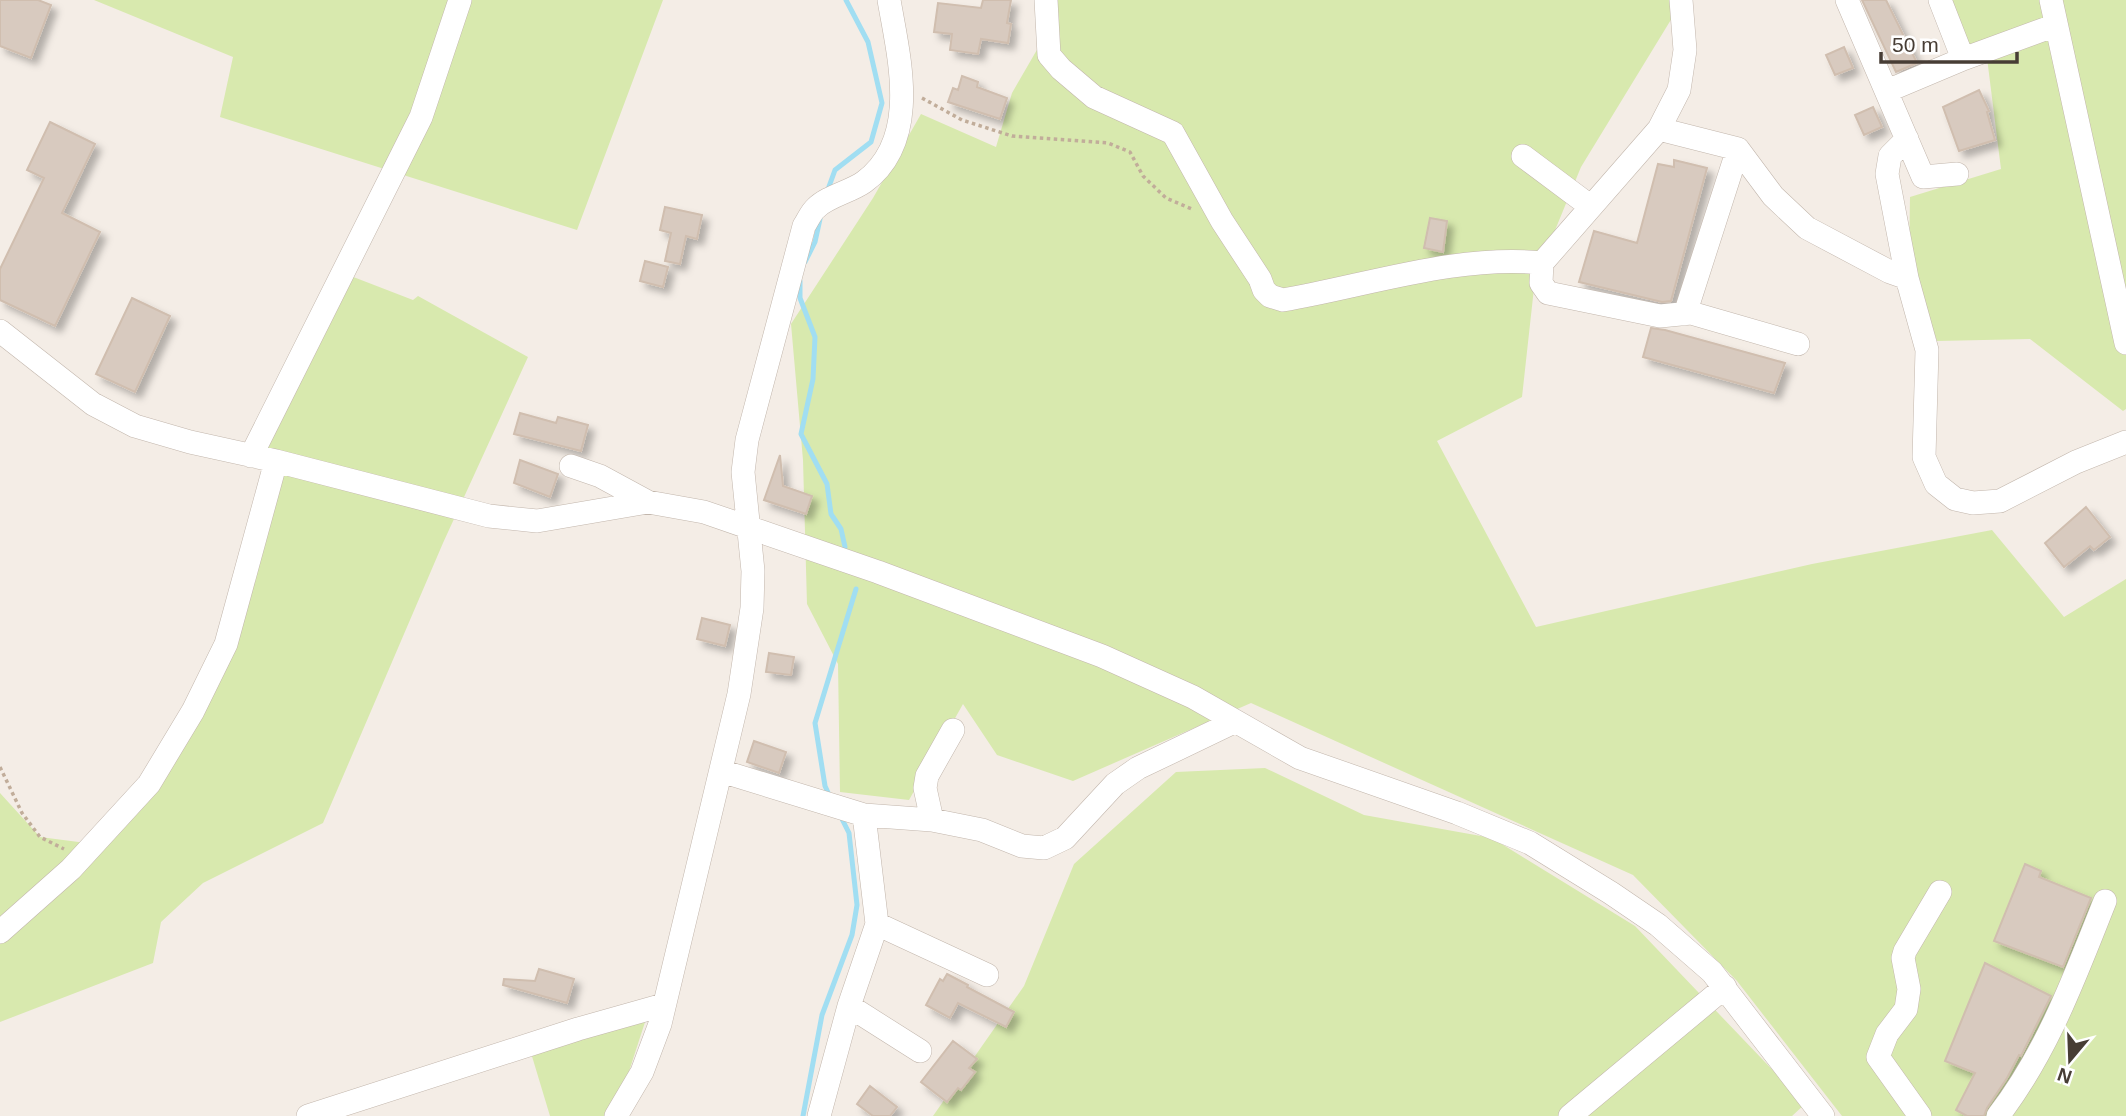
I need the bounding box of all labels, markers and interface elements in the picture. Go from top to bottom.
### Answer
scale bar [1881,21,2018,65]
text: 50 m [1892,33,1939,56]
north arrow [2035,1025,2105,1095]
text: N [2055,1063,2075,1088]

